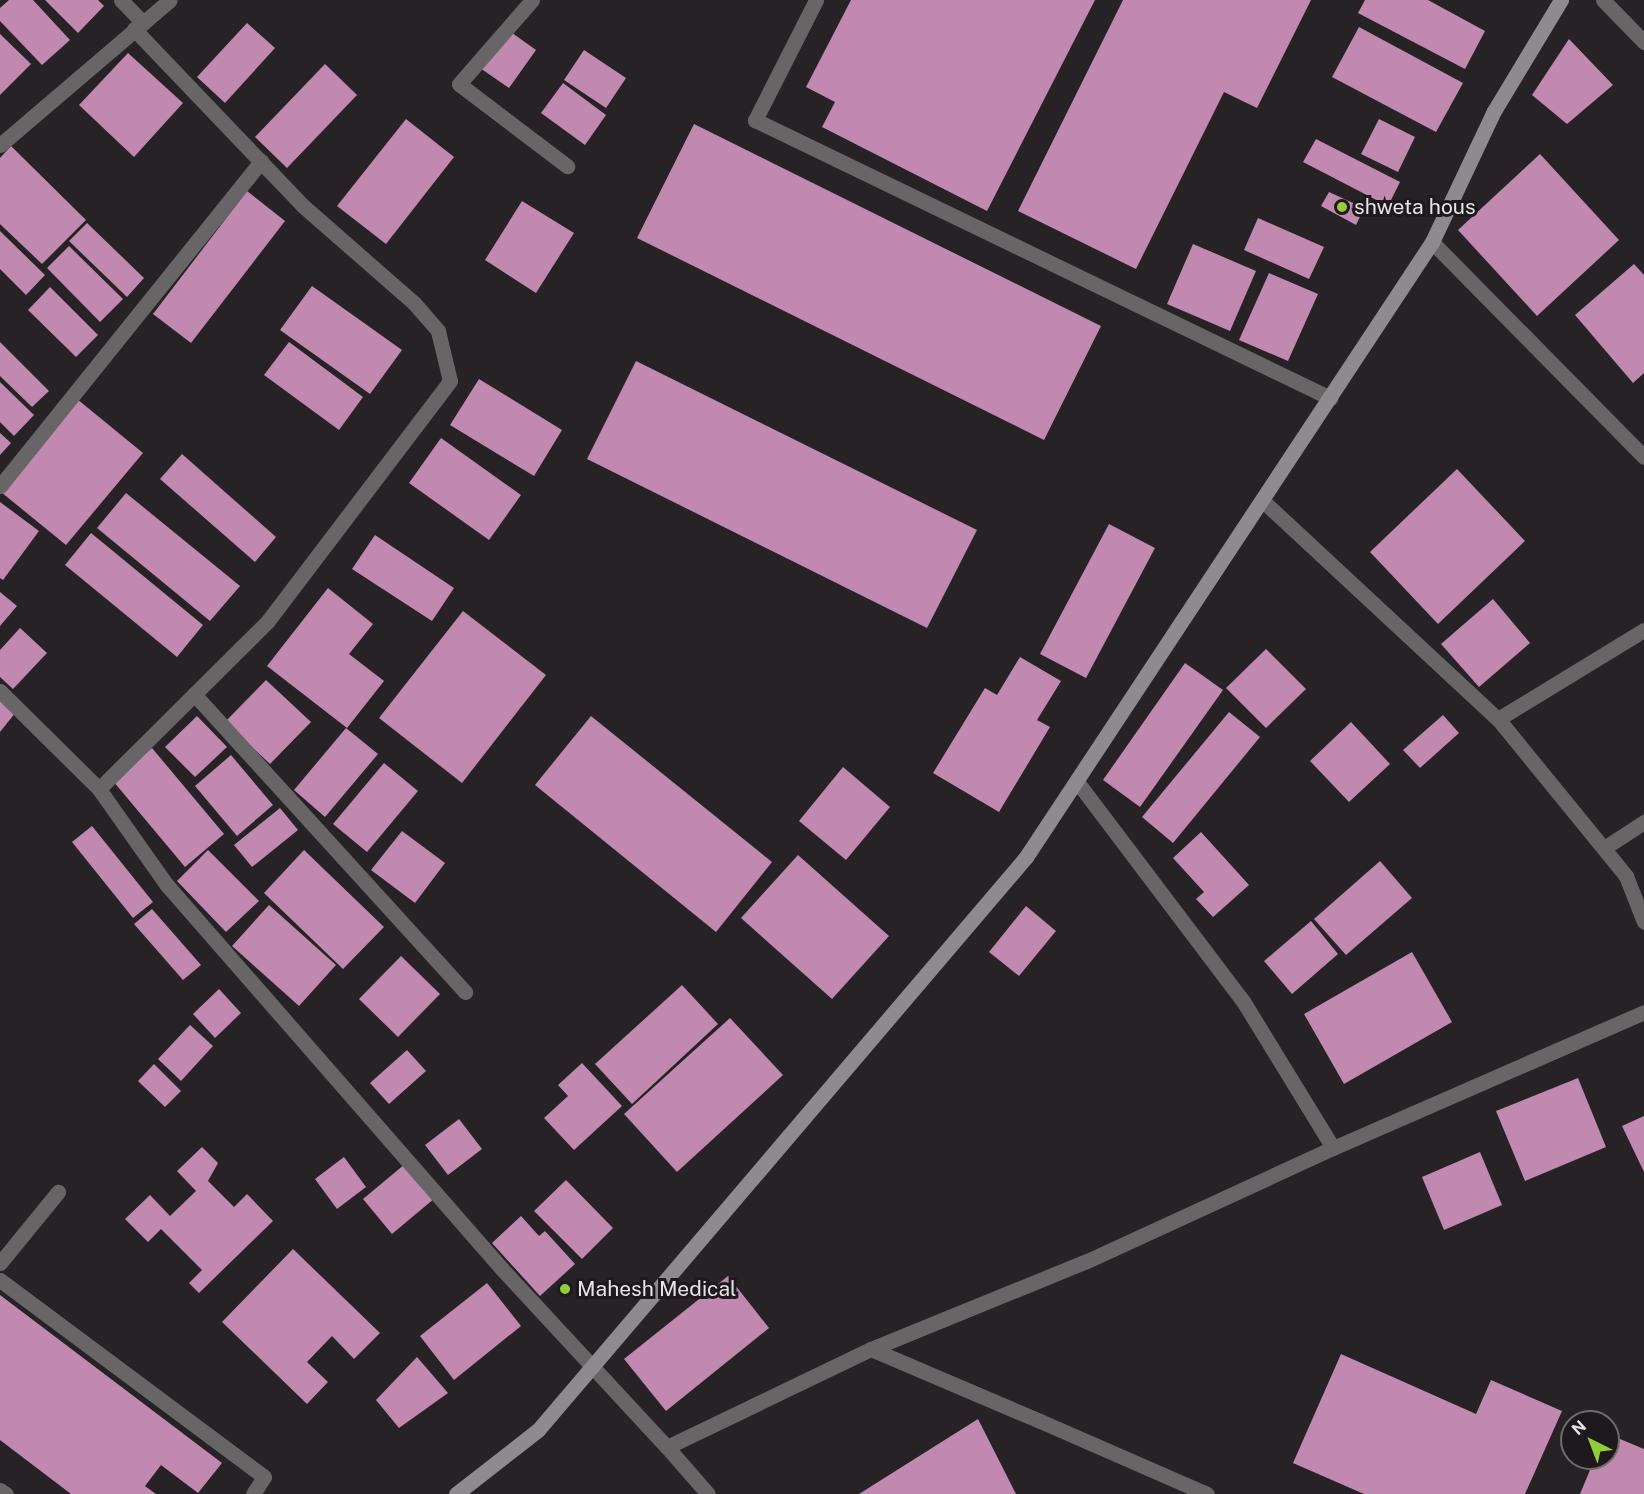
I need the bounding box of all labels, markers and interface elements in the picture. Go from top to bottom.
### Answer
place label: shweta hous [1354,194,1476,220]
marker: shweta hous [1335,200,1349,214]
place label: Mahesh Medical [577,1276,736,1302]
marker: Mahesh Medical [558,1282,572,1296]
north arrow [1560,1410,1620,1470]
text: N [1568,1416,1590,1439]

